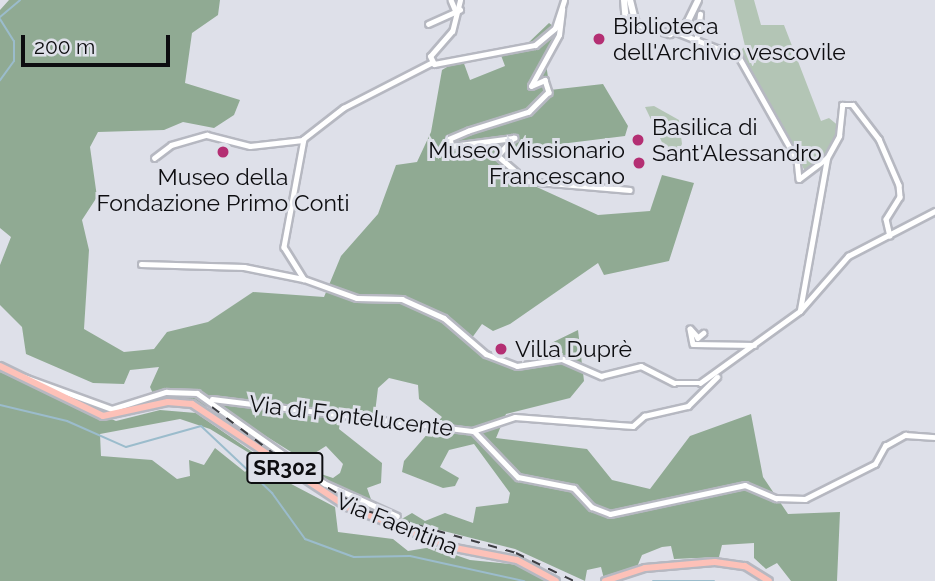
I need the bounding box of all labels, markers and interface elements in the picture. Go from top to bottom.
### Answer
place label: Biblioteca dell'Archivio vescovile [613,12,846,66]
scale bar [24,21,173,65]
marker: Biblioteca dell'Archivio vescovile [591,31,607,47]
text: 200 m [34,34,95,59]
place label: Basilica di Sant'Alessandro [652,113,822,167]
marker: Basilica di Sant'Alessandro [630,132,646,148]
place label: Museo Missionario Francescano [428,136,625,190]
marker: Museo della Fondazione Primo Conti [215,144,231,160]
marker: Museo Missionario Francescano [631,155,647,171]
place label: Museo della Fondazione Primo Conti [96,163,350,217]
place label: Villa Duprè [515,335,632,363]
marker: Villa Duprè [493,341,509,357]
street label: Via di Fontelucente [247,390,455,442]
road number: SR302 [245,450,325,486]
street label: Via Faentina [332,487,462,561]

